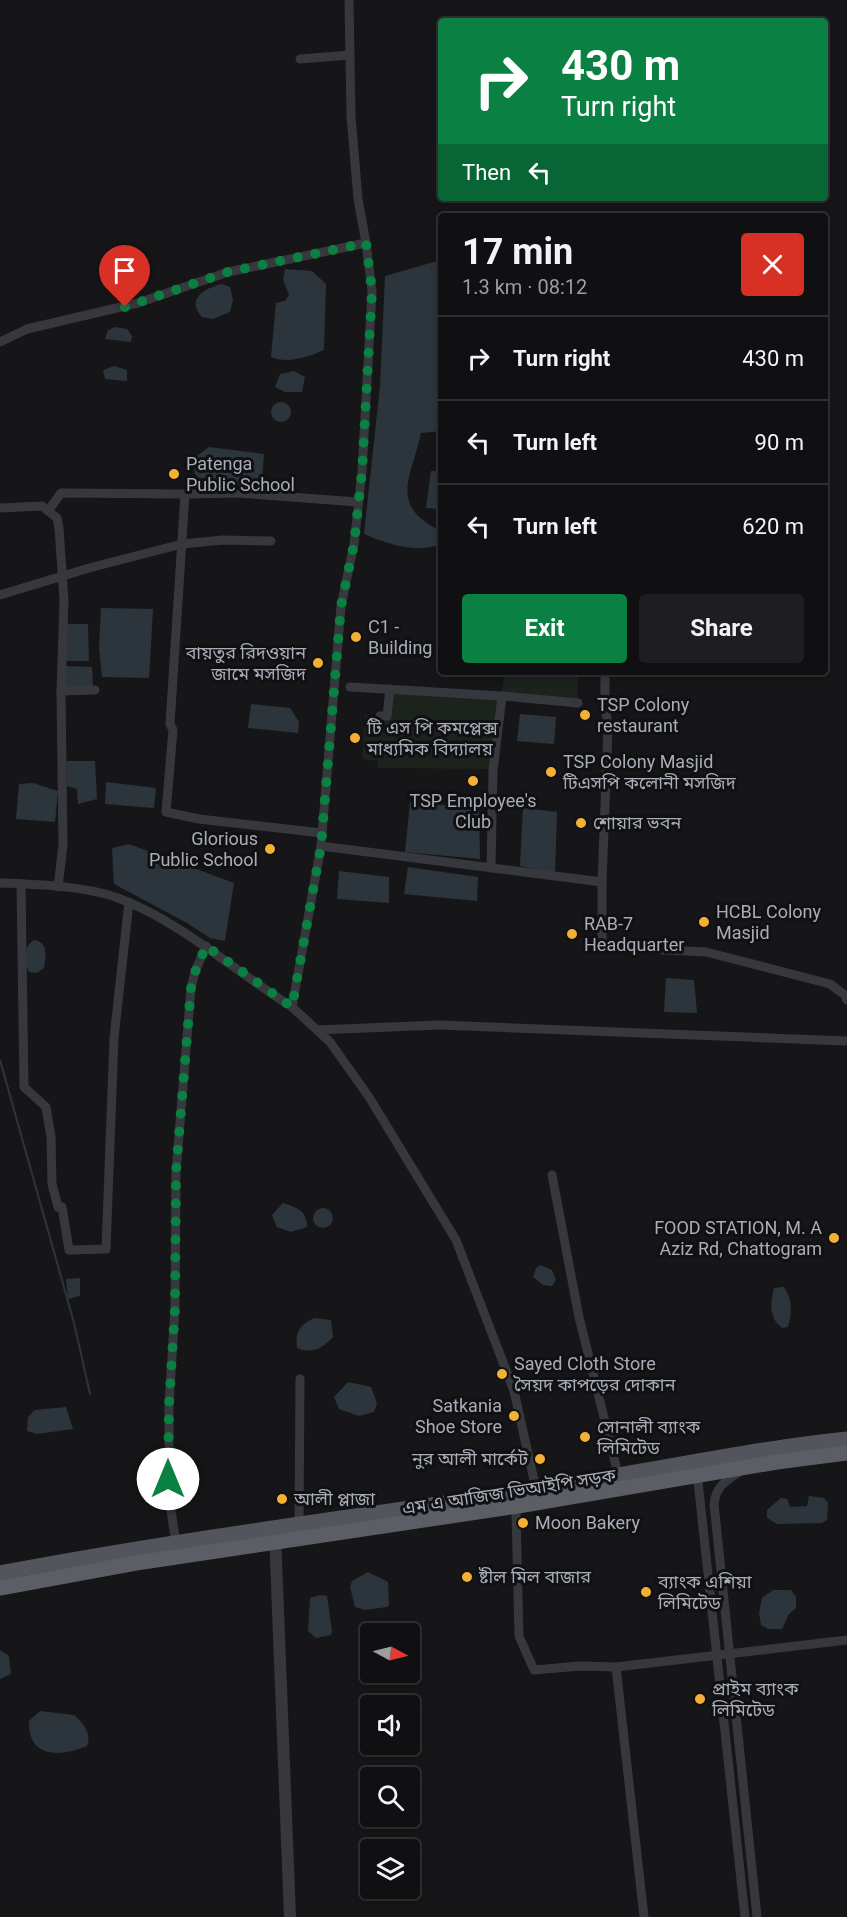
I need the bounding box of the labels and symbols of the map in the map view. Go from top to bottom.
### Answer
pin [99,245,150,307]
place label: Patenga Public School [186,453,295,495]
marker: Patenga Public School [167,467,181,481]
place label: C1 - Building [368,616,432,658]
marker: C1 - Building [349,630,363,644]
place label: বায়তুর রিদওয়ান জামে মসজিদ [185,642,307,684]
marker: বায়তুর রিদওয়ান জামে মসজিদ [311,656,325,670]
place label: TSP Colony restaurant [597,694,690,736]
marker: TSP Colony restaurant [578,708,592,722]
place label: টি এস পি কমপ্লেক্স মাধ্যমিক বিদ্যালয় [366,717,499,759]
marker: টি এস পি কমপ্লেক্স মাধ্যমিক বিদ্যালয় [348,731,362,745]
place label: TSP Colony Masjid টিএসপি কলোনী মসজিদ [562,751,737,793]
marker: TSP Colony Masjid টিএসপি কলোনী মসজিদ [544,765,558,779]
marker: TSP Employee's Club [466,774,480,788]
place label: TSP Employee's Club [410,790,536,832]
place label: শোয়ার ভবন [593,812,682,833]
marker: শোয়ার ভবন [574,816,588,830]
place label: Glorious Public School [149,828,258,870]
marker: Glorious Public School [263,842,277,856]
place label: HCBL Colony Masjid [716,901,821,943]
place label: RAB-7 Headquarter [584,913,684,955]
marker: HCBL Colony Masjid [697,915,711,929]
marker: RAB-7 Headquarter [565,927,579,941]
place label: FOOD STATION, M. A Aziz Rd, Chattogram [654,1217,822,1259]
marker: FOOD STATION, M. A Aziz Rd, Chattogram [827,1231,841,1245]
place label: Sayed Cloth Store সৈয়দ কাপড়ের দোকান [513,1353,677,1395]
marker: Sayed Cloth Store সৈয়দ কাপড়ের দোকান [495,1367,509,1381]
place label: Satkania Shoe Store [415,1395,502,1437]
marker: Satkania Shoe Store [507,1409,521,1423]
place label: সোনালী ব্যাংক লিমিটেড [596,1416,701,1458]
marker: সোনালী ব্যাংক লিমিটেড [578,1430,592,1444]
position arrow [136,1447,200,1511]
place label: নুর আলী মার্কেট [411,1448,529,1470]
marker: নুর আলী মার্কেট [533,1452,547,1466]
street label: এম এ আজিজ ভিআইপি সড়ক [401,1464,618,1519]
place label: আলী প্লাজা [293,1488,375,1509]
marker: আলী প্লাজা [275,1492,289,1506]
place label: Moon Bakery [535,1512,640,1533]
marker: Moon Bakery [516,1516,530,1530]
place label: ষ্টীল মিল বাজার [478,1566,591,1587]
marker: ষ্টীল মিল বাজার [460,1570,474,1584]
place label: ব্যাংক এশিয়া লিমিটেড [657,1571,752,1613]
marker: ব্যাংক এশিয়া লিমিটেড [639,1585,653,1599]
north arrow [360,1623,420,1683]
place label: প্রাইম ব্যাংক লিমিটেড [711,1678,799,1720]
marker: প্রাইম ব্যাংক লিমিটেড [693,1692,707,1706]

